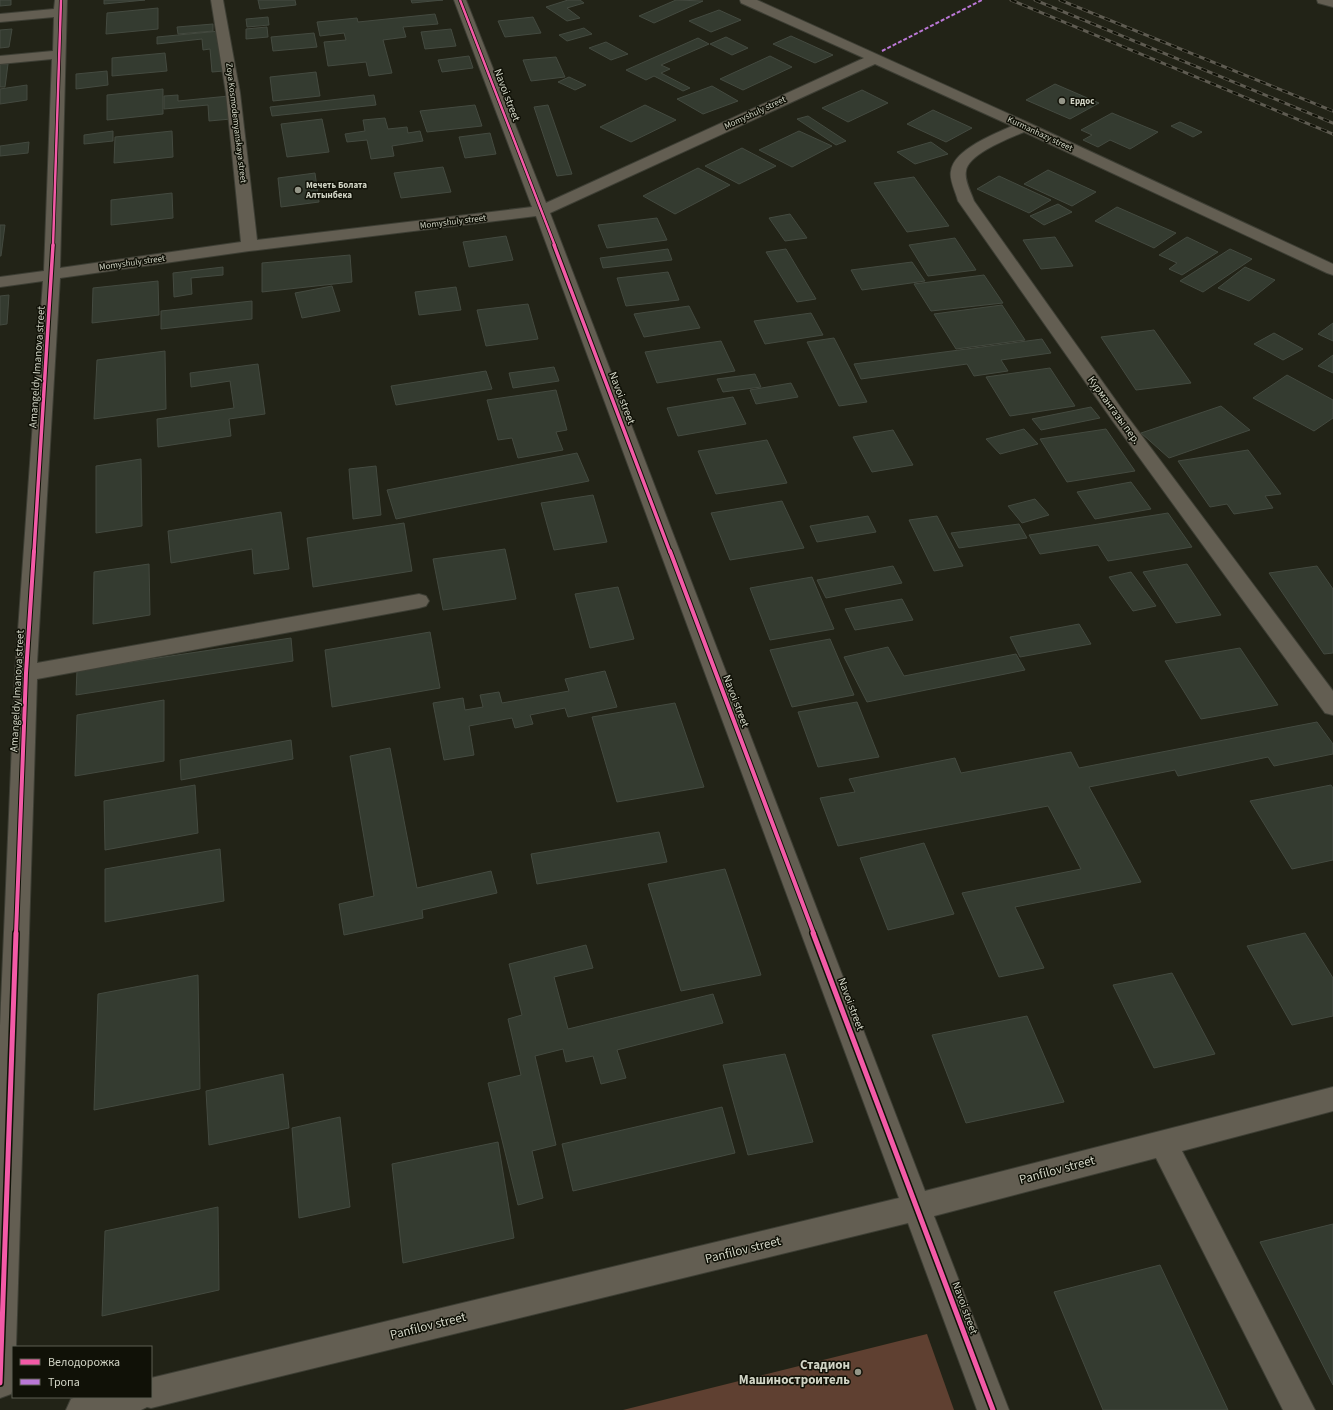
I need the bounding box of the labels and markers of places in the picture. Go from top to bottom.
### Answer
place label: Ердос [1070,95,1095,108]
marker: Ердос [1057,96,1067,106]
place label: Мечеть Болата Алтынбека [305,179,367,202]
marker: Мечеть Болата Алтынбека [293,185,303,195]
place label: Стадион Машиностроитель [739,1356,850,1389]
marker: Стадион Машиностроитель [853,1367,863,1377]

